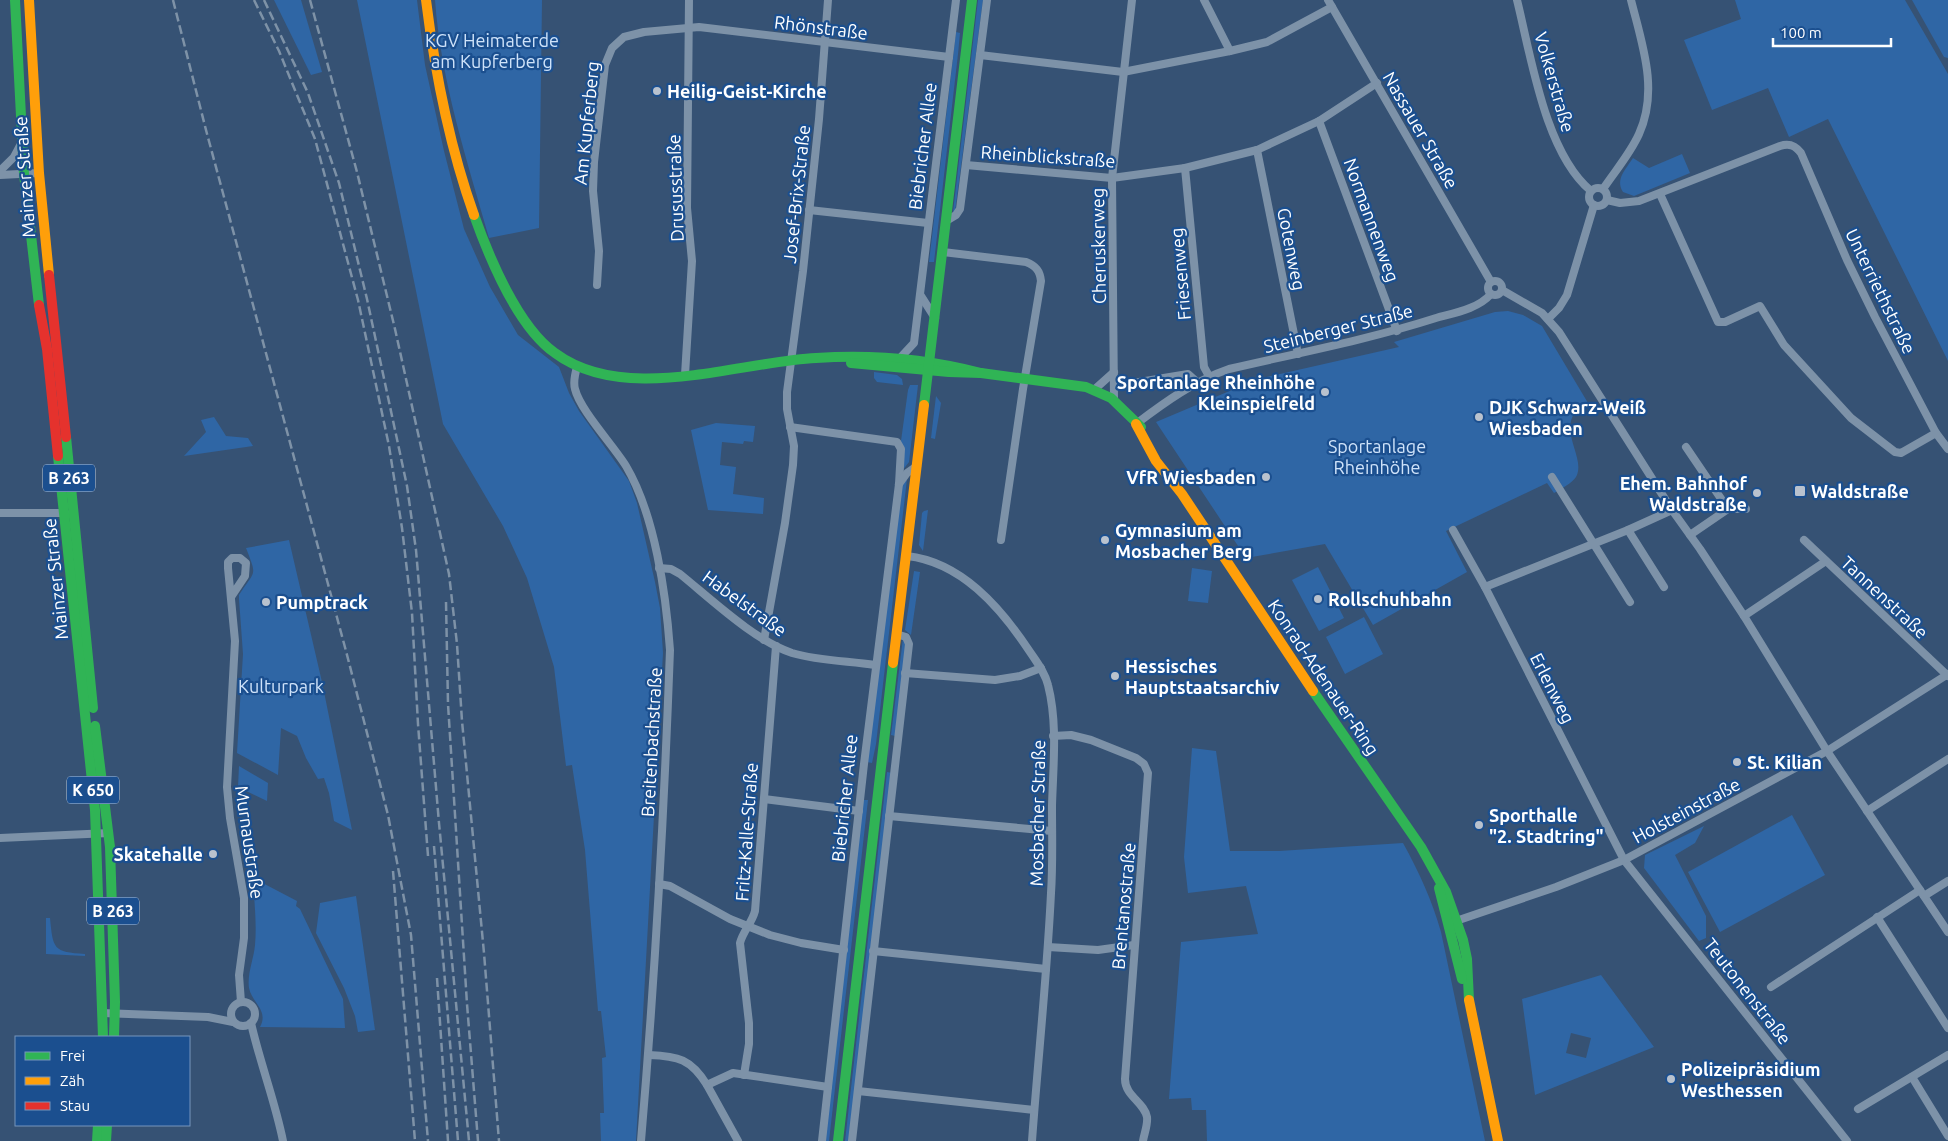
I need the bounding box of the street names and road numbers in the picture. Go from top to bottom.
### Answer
street label: Rhönstraße [773,11,869,43]
street label: Volkerstraße [1531,30,1579,134]
street label: Am Kupferberg [570,60,602,186]
street label: Nassauer Straße [1379,68,1463,192]
street label: Biebricher Allee [904,81,940,211]
street label: Mainzer Straße [10,115,38,239]
street label: Josef-Brix-Straße [779,124,813,264]
street label: Drususstraße [663,134,687,242]
street label: Rheinblickstraße [980,141,1116,171]
street label: Normannenweg [1340,156,1404,284]
street label: Cheruskerweg [1087,188,1109,304]
street label: Gotenweg [1274,206,1310,292]
street label: Unterriethstraße [1842,225,1920,357]
street label: Friesenweg [1166,227,1194,321]
street label: Steinberger Straße [1261,300,1415,356]
road number: B 263 [43,464,95,492]
street label: Mainzer Straße [39,517,71,641]
street label: Tannenstraße [1838,552,1932,642]
street label: Habelstraße [699,566,791,640]
street label: Konrad-Adenauer-Ring [1265,595,1383,759]
street label: Erlenweg [1527,650,1579,726]
street label: Breitenbachstraße [637,667,665,817]
street label: Biebricher Allee [827,733,861,863]
street label: Mosbacher Straße [1026,740,1048,886]
street label: Fritz-Kalle-Straße [731,762,761,902]
street label: Holsteinstraße [1629,773,1743,847]
road number: K 650 [67,776,119,804]
street label: Murnaustraße [232,784,268,900]
street label: Brentanostraße [1107,842,1139,970]
road number: B 263 [87,898,139,924]
street label: Teutonenstraße [1700,934,1796,1048]

